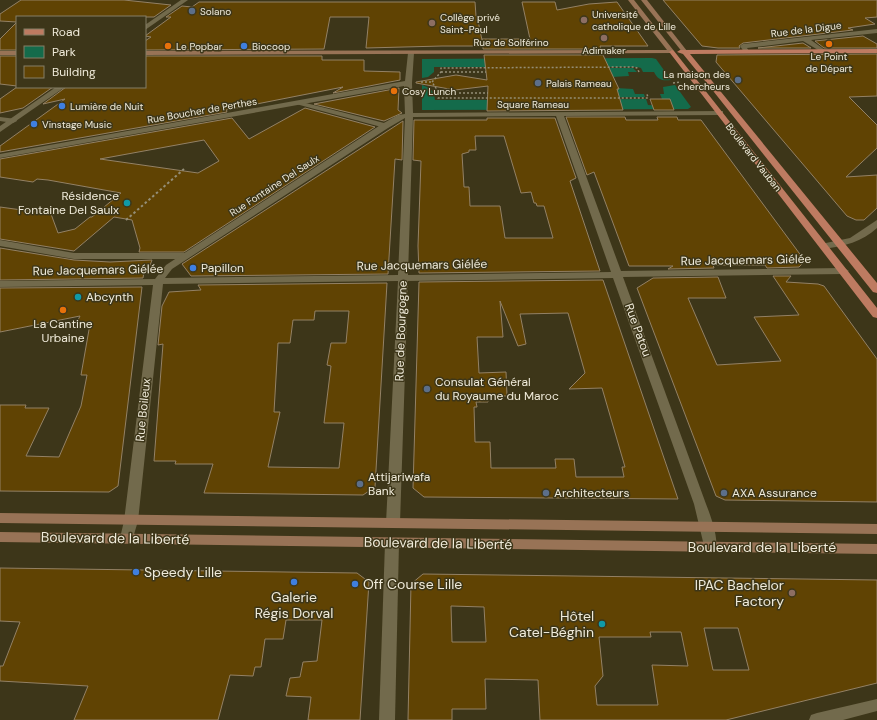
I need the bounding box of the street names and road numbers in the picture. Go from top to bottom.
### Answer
street label: Rue de la Digue [770,19,843,40]
street label: Rue de Solférino [473,36,549,49]
street label: Rue Boucher de Perthes [146,94,258,127]
street label: Square Rameau [497,98,569,111]
street label: Boulevard Vauban [723,121,784,194]
street label: Rue Fontaine Del Saulx [227,152,322,219]
street label: Rue Jacquemars Giélée [681,251,812,269]
street label: Rue Jacquemars Giélée [357,256,488,274]
street label: Rue Jacquemars Giélée [33,261,164,279]
street label: Rue de Bourgogne [391,280,411,382]
street label: Rue Patou [621,301,655,359]
street label: Rue Boileux [132,378,154,442]
street label: Boulevard de la Liberté [41,528,189,548]
street label: Boulevard de la Liberté [364,533,512,553]
street label: Boulevard de la Liberté [688,538,836,556]

